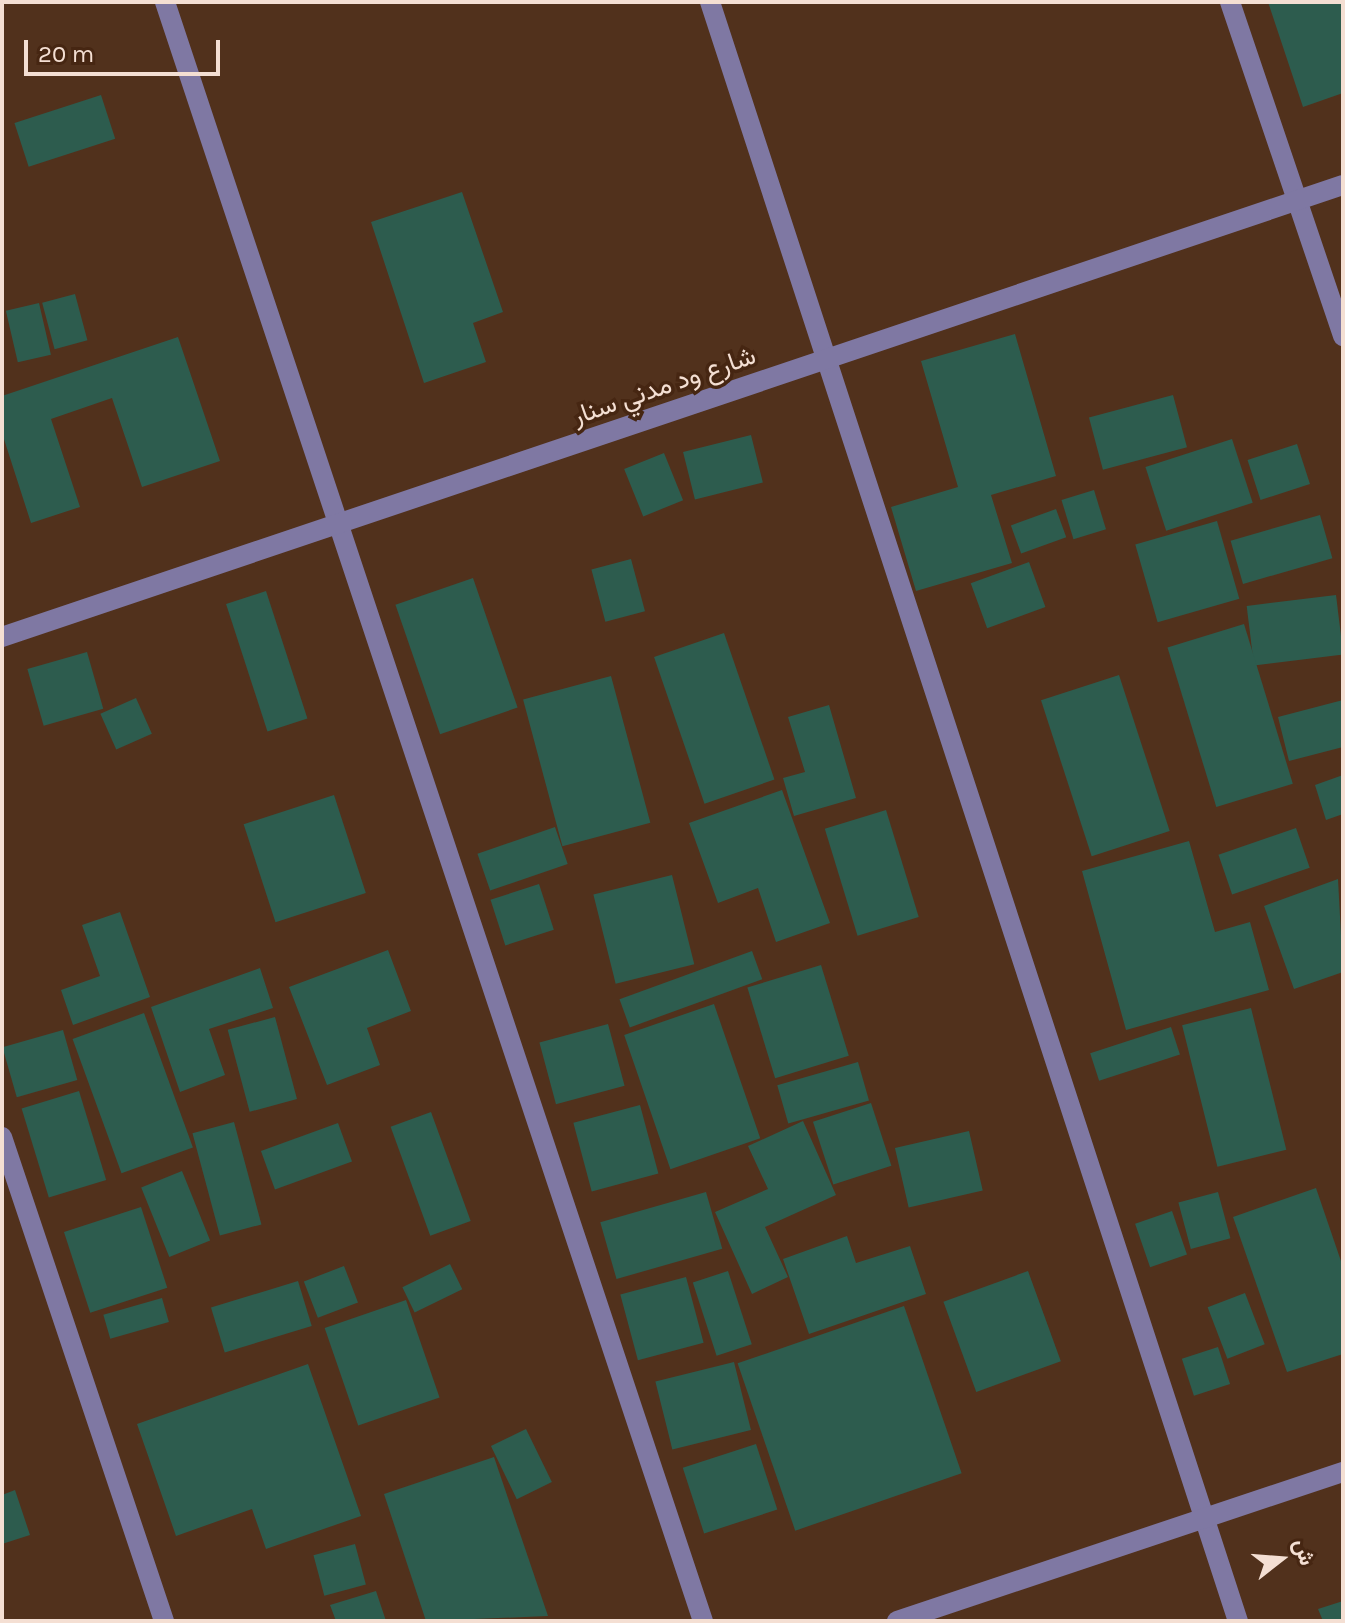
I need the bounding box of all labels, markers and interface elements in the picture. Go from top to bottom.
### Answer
scale bar [28,24,224,74]
text: 20 m [38,40,94,68]
street label: شارع ود مدني سنار [568,340,760,432]
north arrow [1241,1519,1321,1599]
text: ش [1288,1536,1320,1568]

